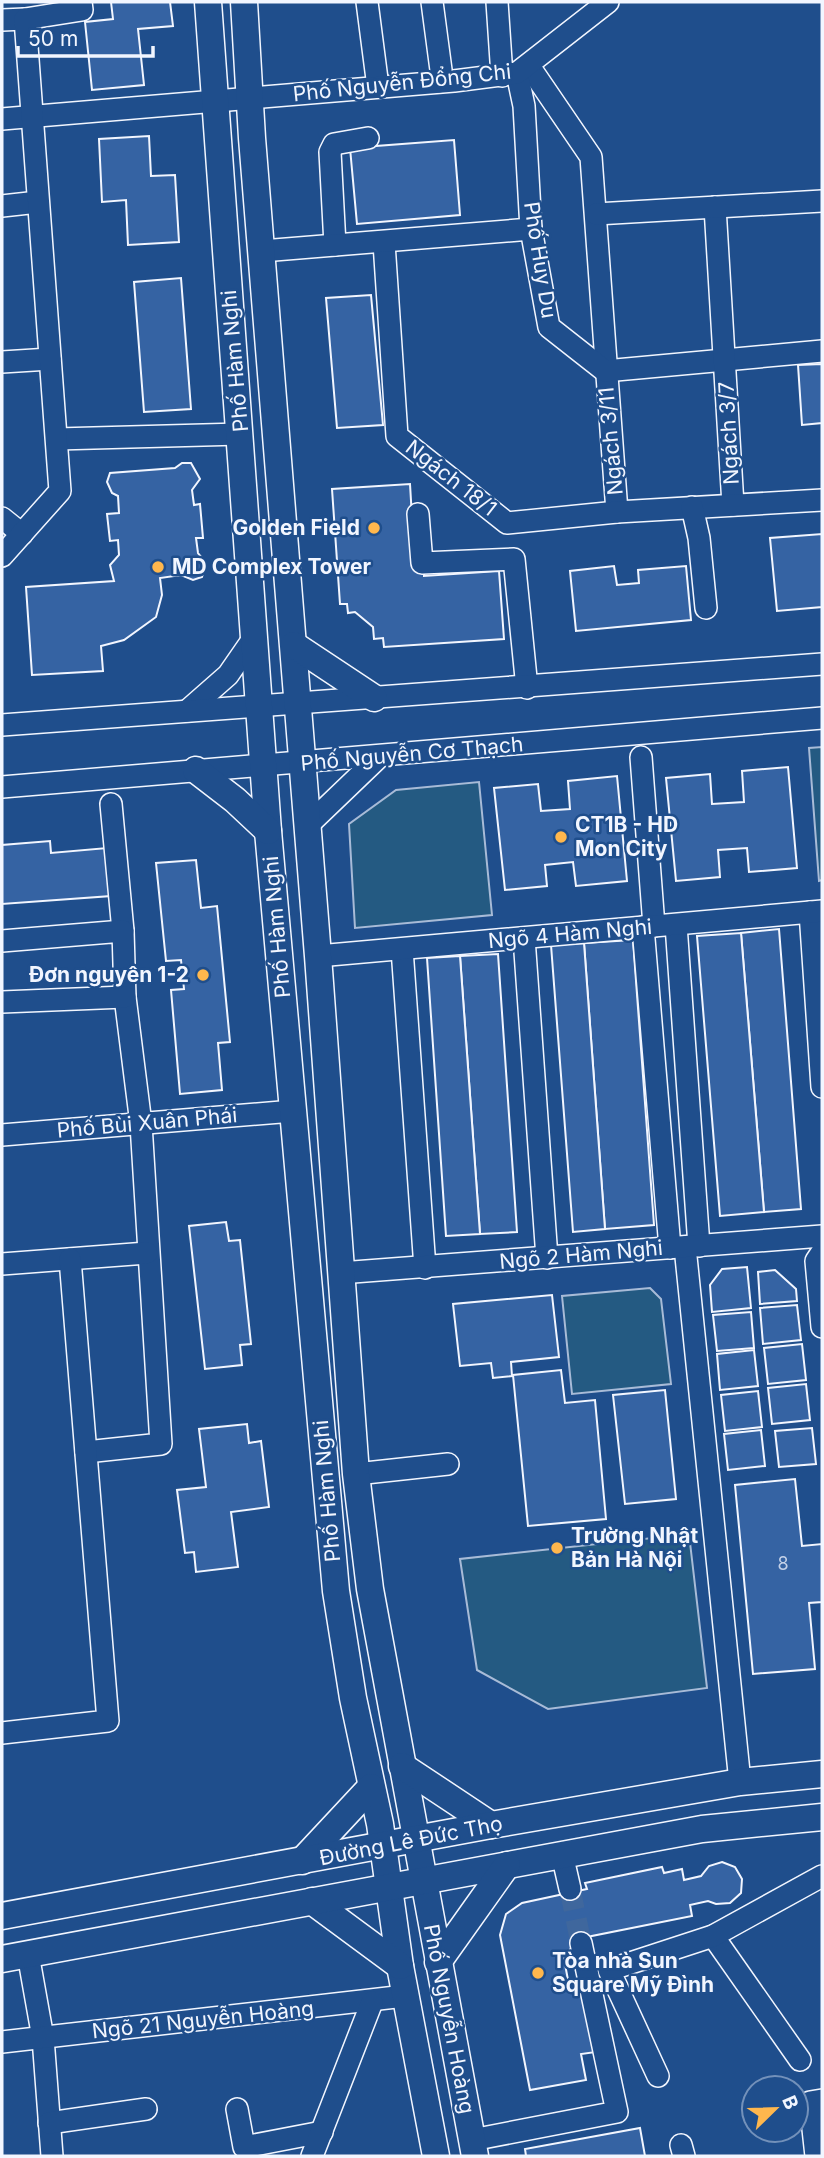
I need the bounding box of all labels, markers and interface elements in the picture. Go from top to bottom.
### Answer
scale bar [18,14,152,58]
text: 50 m [28,26,78,51]
street label: Phố Nguyễn Đổng Chi [292,59,512,106]
street label: Phố Huy Du [519,200,562,320]
street label: Phố Hàm Nghi [216,289,253,433]
street label: Ngách 3/7 [713,381,744,485]
street label: Ngách 3/11 [593,386,628,496]
street label: Ngách 18/1 [401,434,502,521]
place label: Golden Field [232,515,360,540]
marker: Golden Field [366,520,382,536]
place label: MD Complex Tower [172,554,371,579]
marker: MD Complex Tower [150,559,166,575]
street label: Phố Nguyễn Cơ Thạch [300,731,524,776]
place label: CT1B - HD Mon City [575,812,678,861]
marker: CT1B - HD Mon City [553,829,569,845]
street label: Phố Hàm Nghi [258,855,295,999]
street label: Ngõ 4 Hàm Nghi [487,914,653,953]
place label: Đơn nguyên 1-2 [29,962,189,987]
marker: Đơn nguyên 1-2 [195,967,211,983]
street label: Phố Bùi Xuân Phái [56,1102,238,1143]
street label: Ngõ 2 Hàm Nghi [498,1235,664,1274]
street label: Phố Hàm Nghi [308,1419,345,1563]
place label: Trường Nhật Bản Hà Nội [571,1523,699,1572]
marker: Trường Nhật Bản Hà Nội [549,1540,565,1556]
house number: 8 [777,1553,789,1574]
street label: Đường Lê Đức Thọ [317,1811,505,1871]
street label: Phố Nguyễn Hoàng [419,1922,480,2116]
place label: Tòa nhà Sun Square Mỹ Đình [552,1948,714,1997]
marker: Tòa nhà Sun Square Mỹ Đình [530,1965,546,1981]
street label: Ngõ 21 Nguyễn Hoàng [91,1995,315,2044]
north arrow [740,2074,810,2144]
text: B [777,2092,803,2113]

